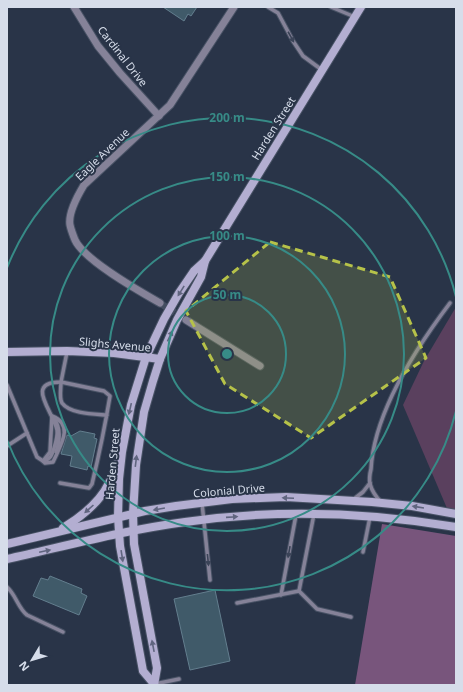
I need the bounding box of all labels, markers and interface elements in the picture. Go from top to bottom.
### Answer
street label: Cardinal Drive [95,23,151,89]
one-way arrow [288,31,295,43]
street label: Harden Street [248,93,298,162]
text: 200 m [209,109,245,126]
street label: Eagle Avenue [72,124,132,184]
text: 150 m [209,168,245,185]
text: 100 m [209,227,245,244]
one-way arrow [177,286,185,296]
text: 50 m [213,286,241,303]
one-way arrow [167,330,173,342]
street label: Slighs Avenue [78,333,152,355]
centre of rings [220,347,234,361]
one-way arrow [126,403,132,416]
street label: Harden Street [101,427,123,501]
one-way arrow [133,455,140,467]
street label: Colonial Drive [193,479,265,501]
one-way arrow [282,494,294,501]
one-way arrow [84,504,94,513]
one-way arrow [412,504,424,510]
one-way arrow [153,506,165,512]
one-way arrow [226,514,238,521]
one-way arrow [286,546,292,558]
one-way arrow [39,547,51,553]
one-way arrow [119,550,125,562]
one-way arrow [205,554,212,566]
north arrow [12,640,52,680]
one-way arrow [149,640,155,652]
text: N [15,658,32,675]

